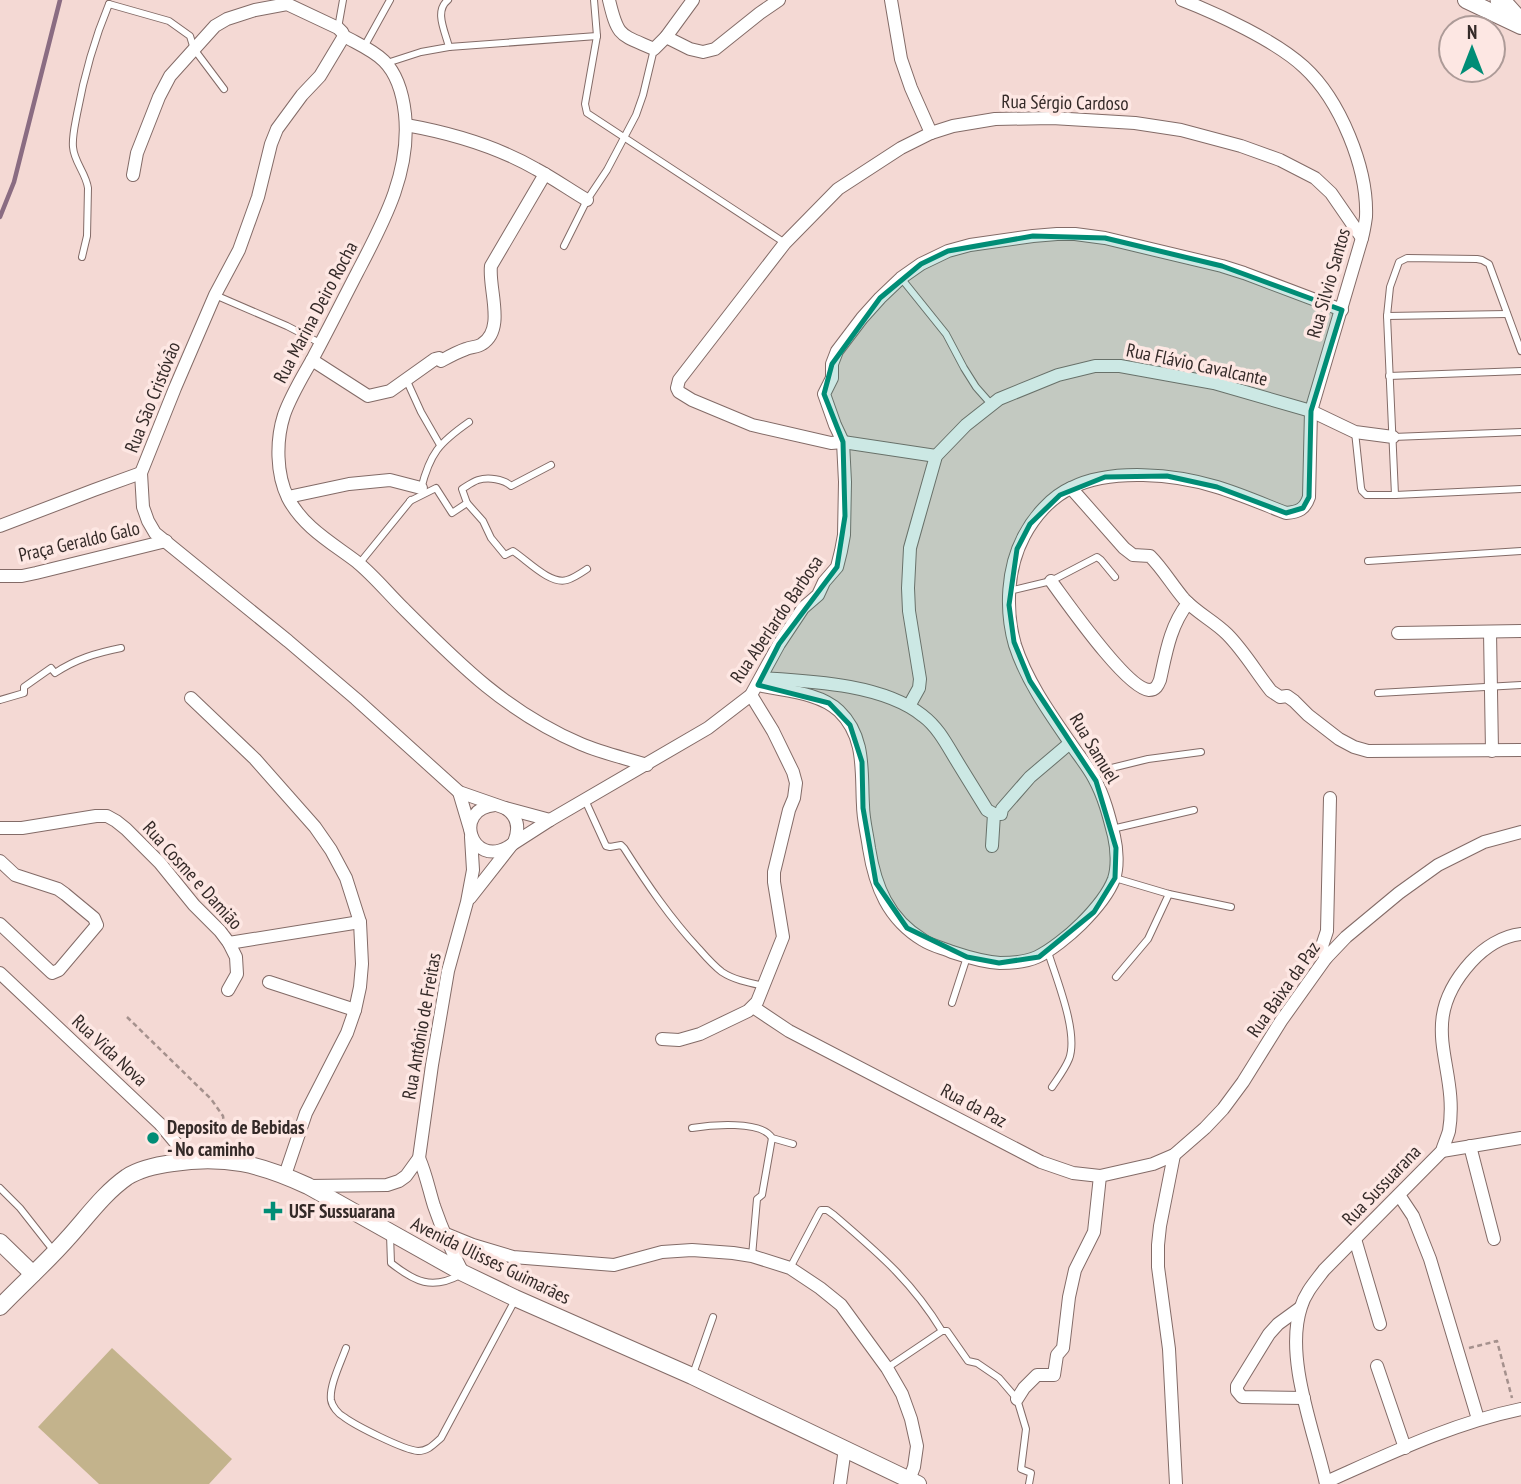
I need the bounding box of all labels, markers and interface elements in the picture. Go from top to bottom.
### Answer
north arrow [1437,14,1507,84]
text: N [1467,20,1477,44]
street label: Rua Sérgio Cardoso [1001,89,1129,115]
street label: Rua Silvio Santos [1301,225,1355,341]
street label: Rua Marina Deiro Rocha [268,237,362,387]
street label: Rua Flávio Cavalcante [1124,337,1270,391]
street label: Rua São Cristóvão [119,338,185,456]
street label: Praça Geraldo Galo [16,515,142,567]
street label: Rua Aberlardo Barbosa [724,551,828,687]
street label: Rua Samuel [1065,709,1126,788]
street label: Rua Cosme e Damião [138,816,248,934]
street label: Rua Baixa da Paz [1241,936,1325,1042]
street label: Rua Antônio de Freitas [396,951,446,1101]
street label: Rua Vida Nova [67,1009,153,1091]
street label: Rua da Paz [937,1078,1011,1132]
place label: Deposito de Bebidas - No caminho [167,1115,305,1161]
marker: Deposito de Bebidas - No caminho [145,1130,161,1146]
street label: Rua Sussuarana [1337,1140,1425,1230]
place label: USF Sussuarana [289,1199,395,1223]
marker: USF Sussuarana [263,1201,283,1221]
street label: Avenida Ulisses Guimarães [407,1211,575,1309]

